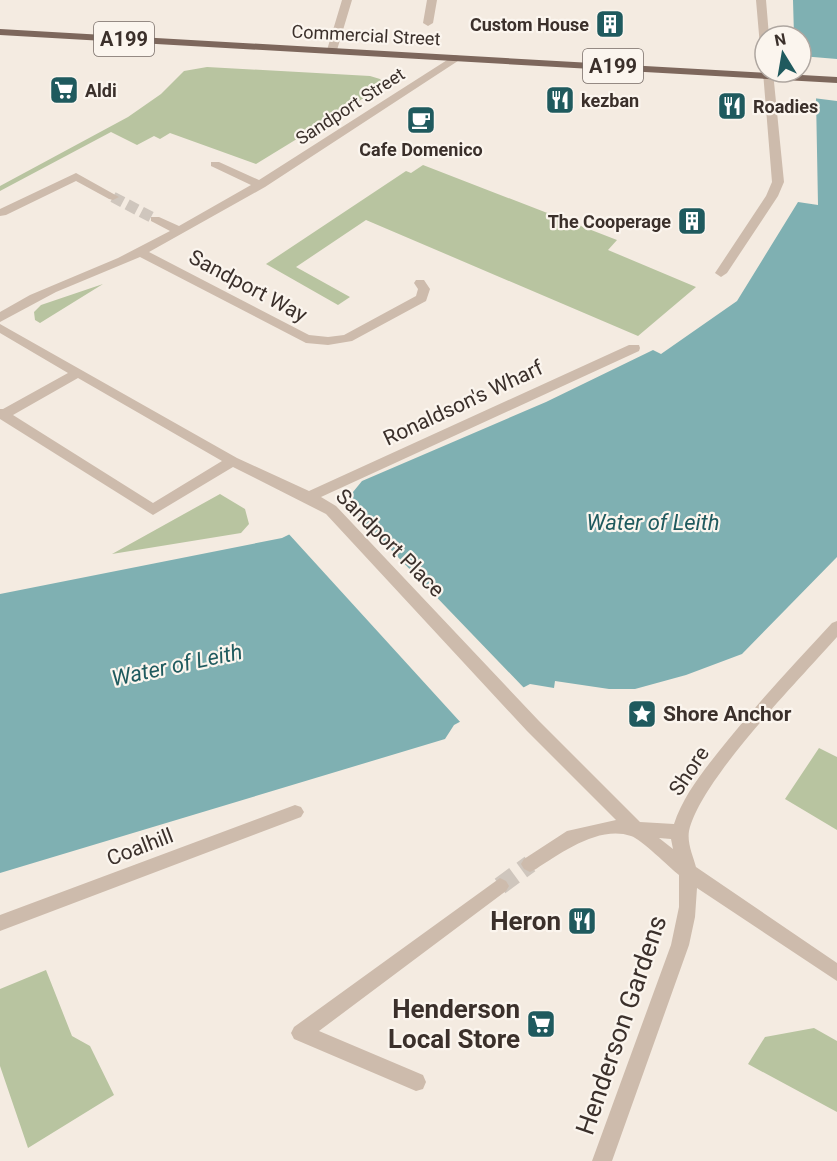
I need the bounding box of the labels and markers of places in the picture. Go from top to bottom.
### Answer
building icon: Custom House [594,8,626,40]
place label: Custom House [470,14,589,35]
supermarket icon: Aldi [48,74,80,106]
place label: Aldi [85,80,117,101]
restaurant icon: kezban [544,84,576,116]
place label: kezban [581,90,639,111]
restaurant icon: Roadies [716,90,748,122]
place label: Roadies [753,96,818,117]
cafe icon: Cafe Domenico [405,104,437,136]
place label: Cafe Domenico [359,139,483,160]
building icon: The Cooperage [676,205,708,237]
place label: The Cooperage [548,211,671,232]
place icon: Shore Anchor [626,698,658,730]
place label: Shore Anchor [663,702,792,726]
restaurant icon: Heron [566,905,598,937]
place label: Heron [490,906,561,936]
place label: Henderson Local Store [388,994,520,1054]
supermarket icon: Henderson Local Store [525,1008,557,1040]

